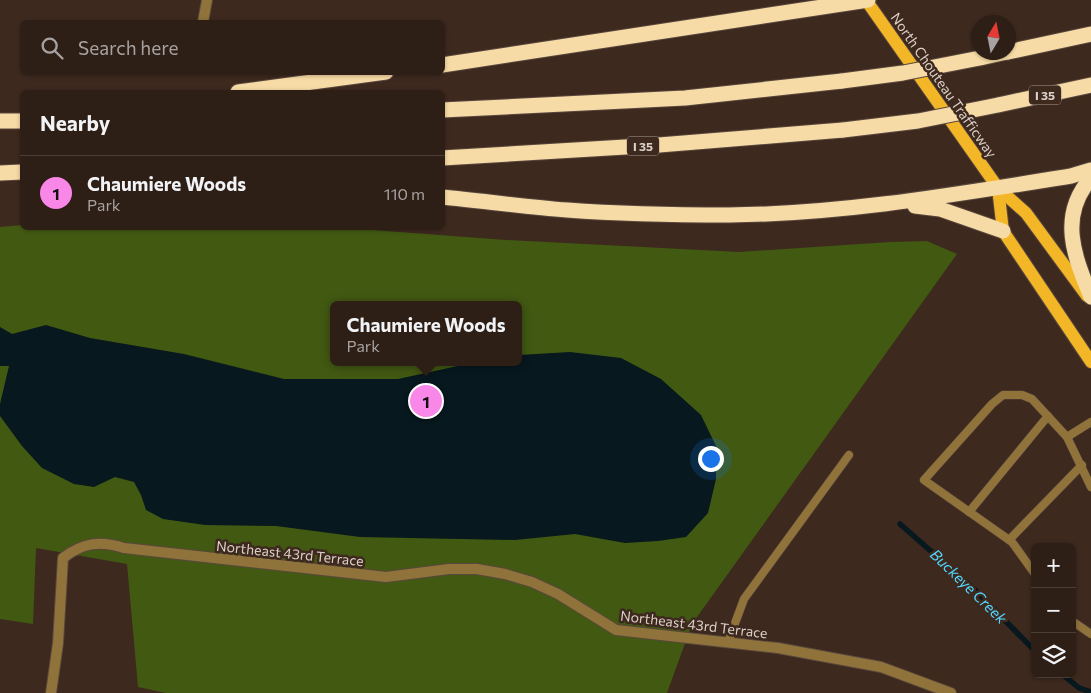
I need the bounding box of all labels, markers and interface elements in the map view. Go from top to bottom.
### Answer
street label: North Chouteau Trafficway [887,9,1001,161]
north arrow [971,15,1016,60]
search box [20,20,445,75]
icon: search [38,34,66,62]
text: Search here [78,36,178,59]
road number: I 35 [1029,86,1061,104]
text: Nearby [40,110,110,135]
road number: I 35 [627,136,659,156]
text: Chaumiere Woods [87,172,246,195]
text: 1 [52,184,60,203]
text: 110 m [384,184,425,203]
text: Park [87,195,120,214]
popup [330,301,522,366]
text: Chaumiere Woods [346,313,506,336]
text: Park [346,336,380,355]
pin: 1 [410,382,442,420]
your location [698,446,724,472]
street label: Northeast 43rd Terrace [215,537,365,569]
map controls [1031,543,1076,678]
button: + [1031,543,1076,588]
water label: Buckeye Creek [927,545,1012,628]
button: − [1031,588,1076,633]
street label: Northeast 43rd Terrace [619,607,769,641]
button: layers [1031,633,1076,678]

